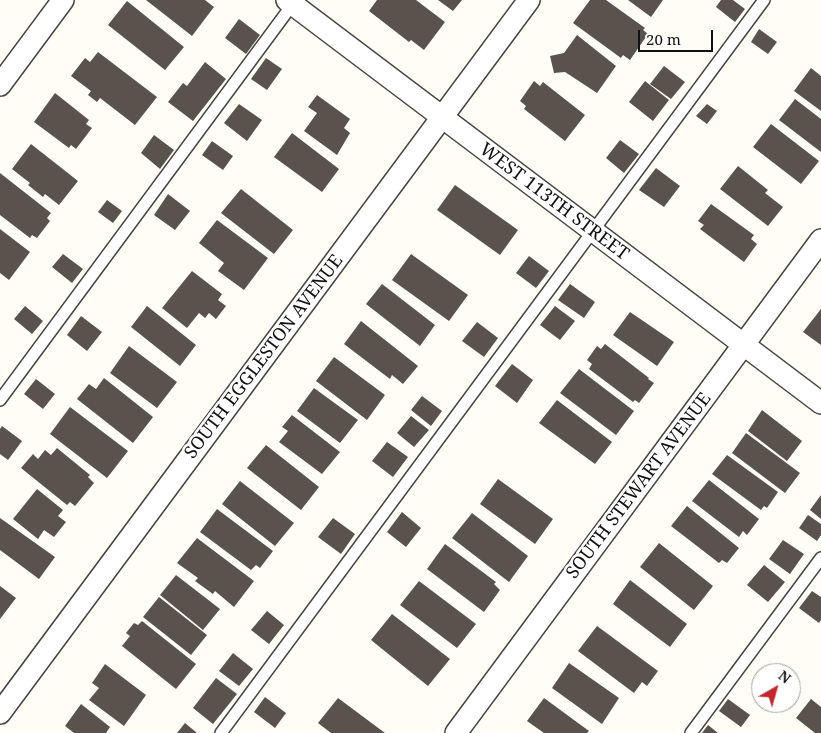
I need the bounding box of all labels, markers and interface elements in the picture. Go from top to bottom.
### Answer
scale bar [641,20,716,52]
text: 20 m [646,29,681,49]
street label: WEST 113TH STREET [475,139,633,265]
street label: SOUTH EGGLESTON AVENUE [180,251,348,463]
street label: SOUTH STEWART AVENUE [562,389,716,583]
north arrow [751,663,801,713]
text: N [775,666,795,687]

